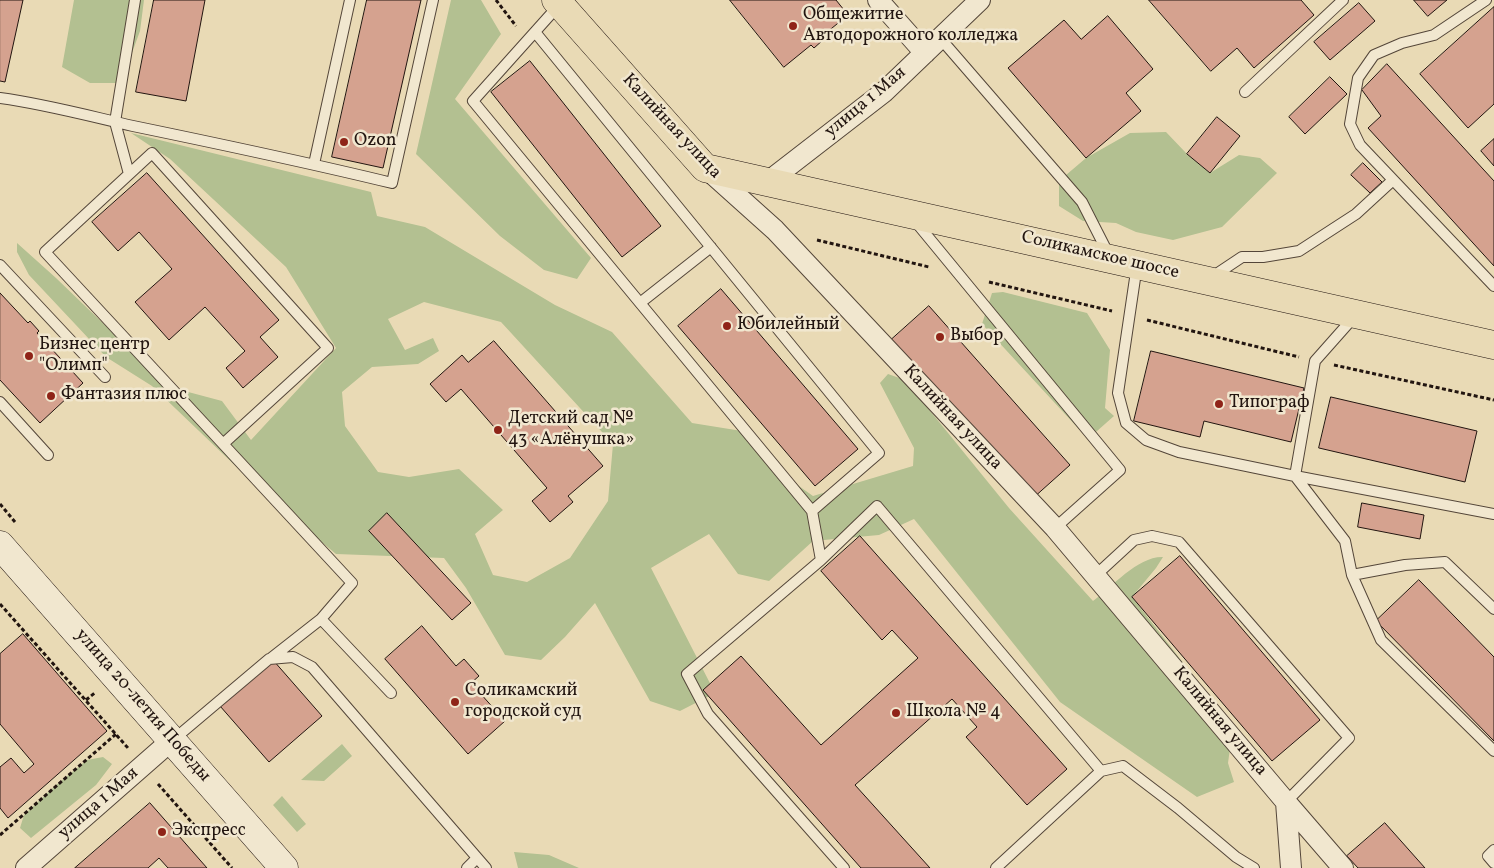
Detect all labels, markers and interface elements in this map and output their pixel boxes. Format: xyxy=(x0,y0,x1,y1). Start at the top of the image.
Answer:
place label: Общежитие Автодорожного колледжа xyxy=(803,5,1018,48)
marker: Общежитие Автодорожного колледжа xyxy=(787,20,799,32)
street label: улица 1 Мая xyxy=(821,63,911,143)
street label: Калийная улица xyxy=(617,70,725,184)
place label: Ozon xyxy=(354,131,396,153)
marker: Ozon xyxy=(338,136,350,148)
street label: Соликамское шоссе xyxy=(1019,227,1181,285)
place label: Юбилейный xyxy=(737,315,840,337)
marker: Юбилейный xyxy=(721,320,733,332)
place label: Выбор xyxy=(950,326,1003,348)
marker: Выбор xyxy=(934,331,946,343)
place label: Бизнес центр "Олимп" xyxy=(39,335,150,378)
marker: Бизнес центр "Олимп" xyxy=(23,350,35,362)
street label: Калийная улица xyxy=(898,361,1006,475)
place label: Фантазия плюс xyxy=(61,385,187,407)
marker: Фантазия плюс xyxy=(45,390,57,402)
place label: Типограф xyxy=(1229,393,1310,415)
marker: Типограф xyxy=(1213,398,1225,410)
place label: Детский сад № 43 «Алёнушка» xyxy=(508,409,634,452)
marker: Детский сад № 43 «Алёнушка» xyxy=(492,424,504,436)
street label: улица 20-летия Победы xyxy=(70,625,214,787)
street label: Калийная улица xyxy=(1167,663,1271,781)
place label: Соликамский городской суд xyxy=(465,681,581,724)
marker: Соликамский городской суд xyxy=(449,696,461,708)
place label: Школа № 4 xyxy=(906,702,1001,724)
marker: Школа № 4 xyxy=(890,707,902,719)
street label: улица 1 Мая xyxy=(54,763,144,845)
place label: Экспресс xyxy=(172,821,246,843)
marker: Экспресс xyxy=(156,826,168,838)

